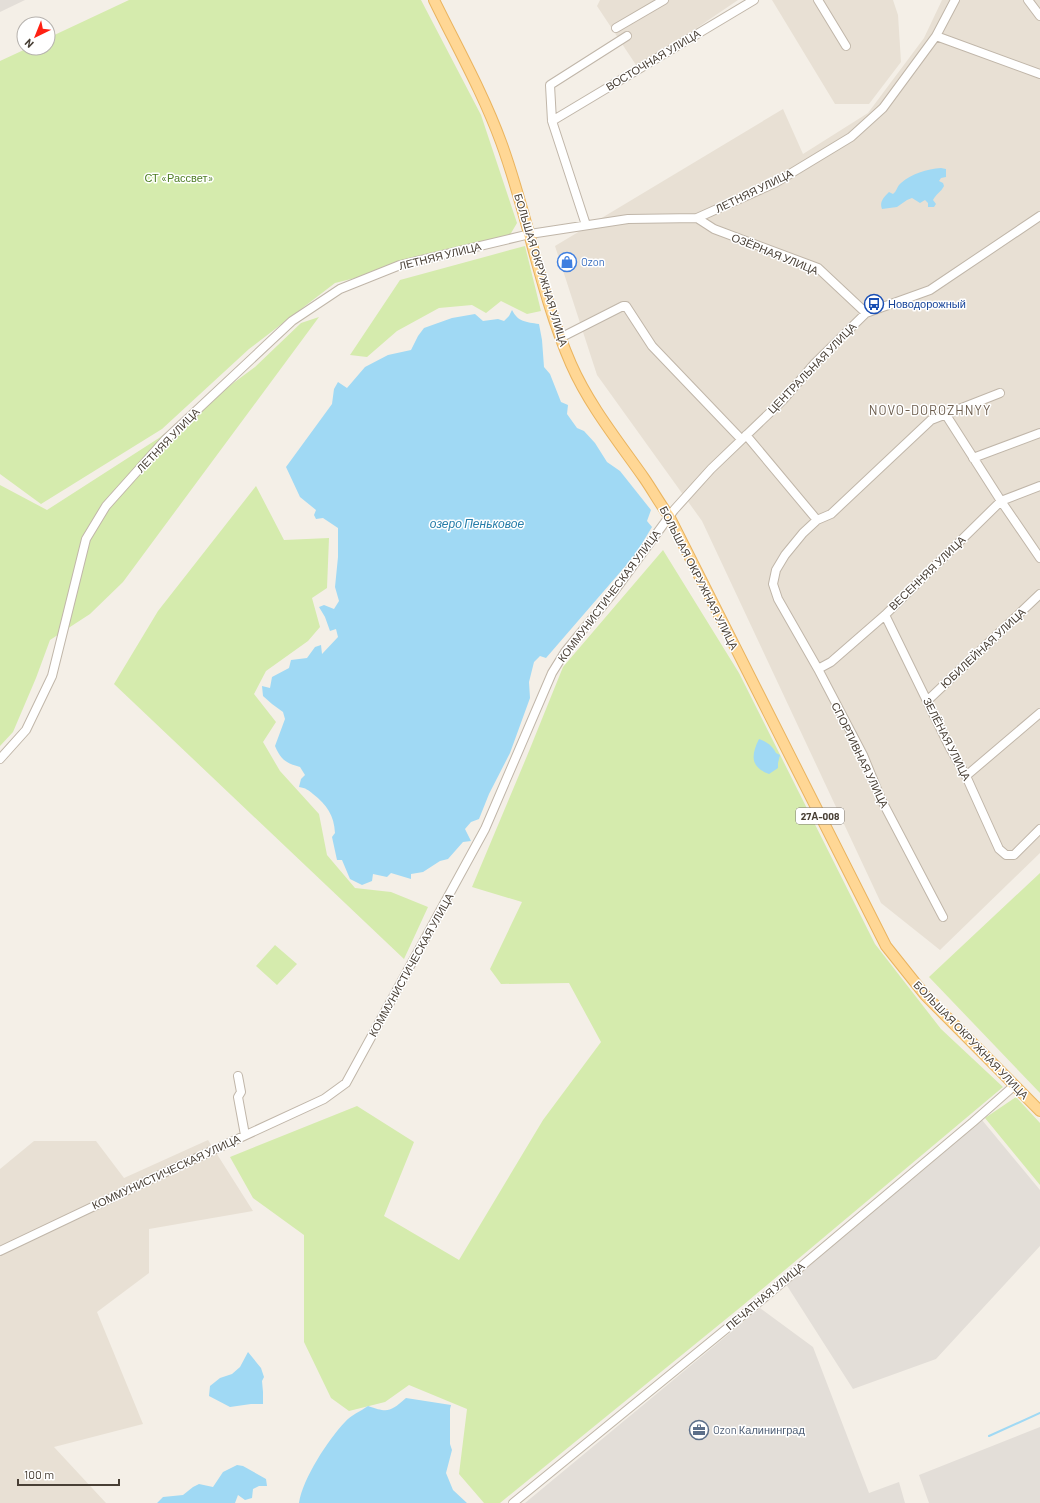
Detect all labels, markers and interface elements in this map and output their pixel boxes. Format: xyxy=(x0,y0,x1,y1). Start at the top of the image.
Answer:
north arrow xyxy=(16,16,56,56)
street label: ВОСТОЧНАЯ УЛИЦА xyxy=(603,26,703,93)
text: N xyxy=(22,36,36,51)
street label: ЛЕТНЯЯ УЛИЦА xyxy=(713,166,795,215)
park label: СТ «Рассвет» xyxy=(145,171,214,184)
street label: БОЛЬШАЯ ОКРУЖНАЯ УЛИЦА xyxy=(512,192,571,349)
street label: ОЗЁРНАЯ УЛИЦА xyxy=(730,230,821,277)
street label: ЛЕТНЯЯ УЛИЦА xyxy=(397,239,483,272)
shop icon: Ozon xyxy=(556,251,578,273)
place label: Ozon xyxy=(581,255,605,268)
bus stop icon: Новодорожный xyxy=(863,293,885,315)
place label: Новодорожный xyxy=(888,297,966,310)
street label: ЦЕНТРАЛЬНАЯ УЛИЦА xyxy=(765,319,859,416)
district label: NOVO-DOROZHNYY xyxy=(869,402,991,418)
street label: ЛЕТНЯЯ УЛИЦА xyxy=(134,404,202,475)
street label: БОЛЬШАЯ ОКРУЖНАЯ УЛИЦА xyxy=(657,504,742,652)
water label: озеро Пеньковое xyxy=(430,516,524,531)
street label: КОММУНИСТИЧЕСКАЯ УЛИЦА xyxy=(555,527,663,664)
street label: ВЕСЕННЯЯ УЛИЦА xyxy=(886,532,968,612)
street label: ЮБИЛЕЙНАЯ УЛИЦА xyxy=(938,604,1028,690)
street label: ЗЕЛЁНАЯ УЛИЦА xyxy=(921,695,974,783)
street label: СПОРТИВНАЯ УЛИЦА xyxy=(829,700,892,810)
road number: 27А-008 xyxy=(796,808,844,824)
street label: КОММУНИСТИЧЕСКАЯ УЛИЦА xyxy=(366,890,456,1039)
street label: БОЛЬШАЯ ОКРУЖНАЯ УЛИЦА xyxy=(911,978,1032,1102)
street label: КОММУНИСТИЧЕСКАЯ УЛИЦА xyxy=(90,1131,243,1212)
street label: ПЕЧАТНАЯ УЛИЦА xyxy=(723,1259,807,1332)
office icon: Ozon Калининград xyxy=(688,1419,710,1441)
place label: Ozon Калининград xyxy=(713,1423,805,1436)
scale bar xyxy=(18,1461,119,1487)
text: 100 m xyxy=(24,1467,54,1481)

